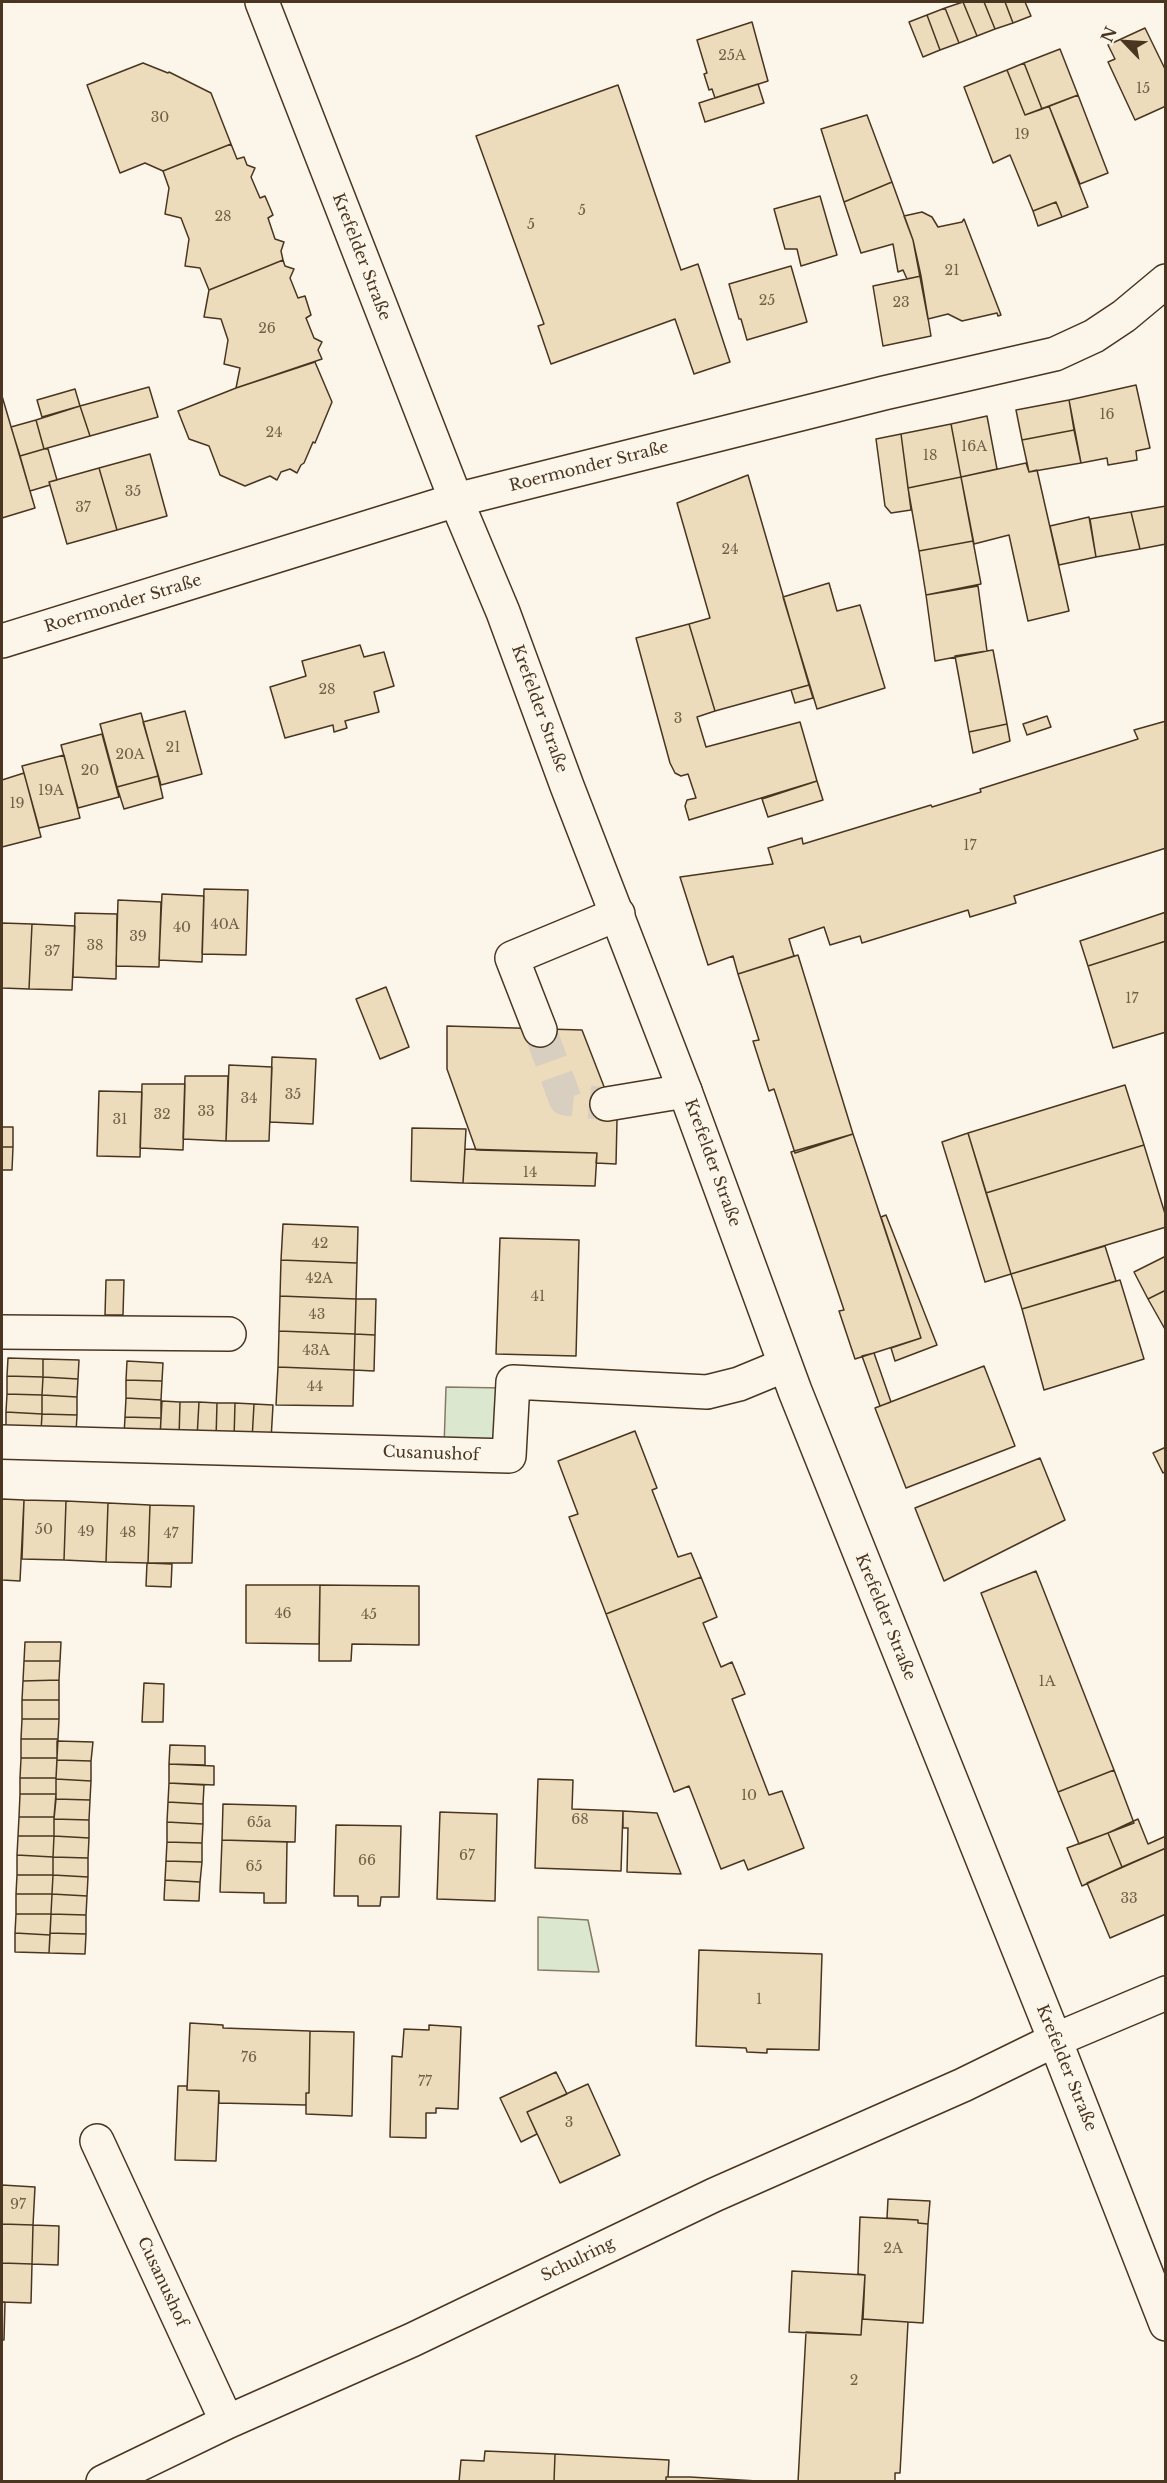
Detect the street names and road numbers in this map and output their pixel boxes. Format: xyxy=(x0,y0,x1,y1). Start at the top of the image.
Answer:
street label: Krefelder Straße xyxy=(328,191,394,323)
street label: Roermonder Straße xyxy=(507,438,671,496)
street label: Roermonder Straße xyxy=(42,571,204,637)
street label: Krefelder Straße xyxy=(507,642,571,776)
street label: Krefelder Straße xyxy=(680,1096,744,1230)
street label: Cusanushof xyxy=(382,1443,480,1465)
street label: Krefelder Straße xyxy=(851,1551,919,1683)
street label: Krefelder Straße xyxy=(1032,2002,1100,2134)
street label: Cusanushof xyxy=(133,2234,191,2330)
street label: Schulring xyxy=(538,2234,618,2286)

